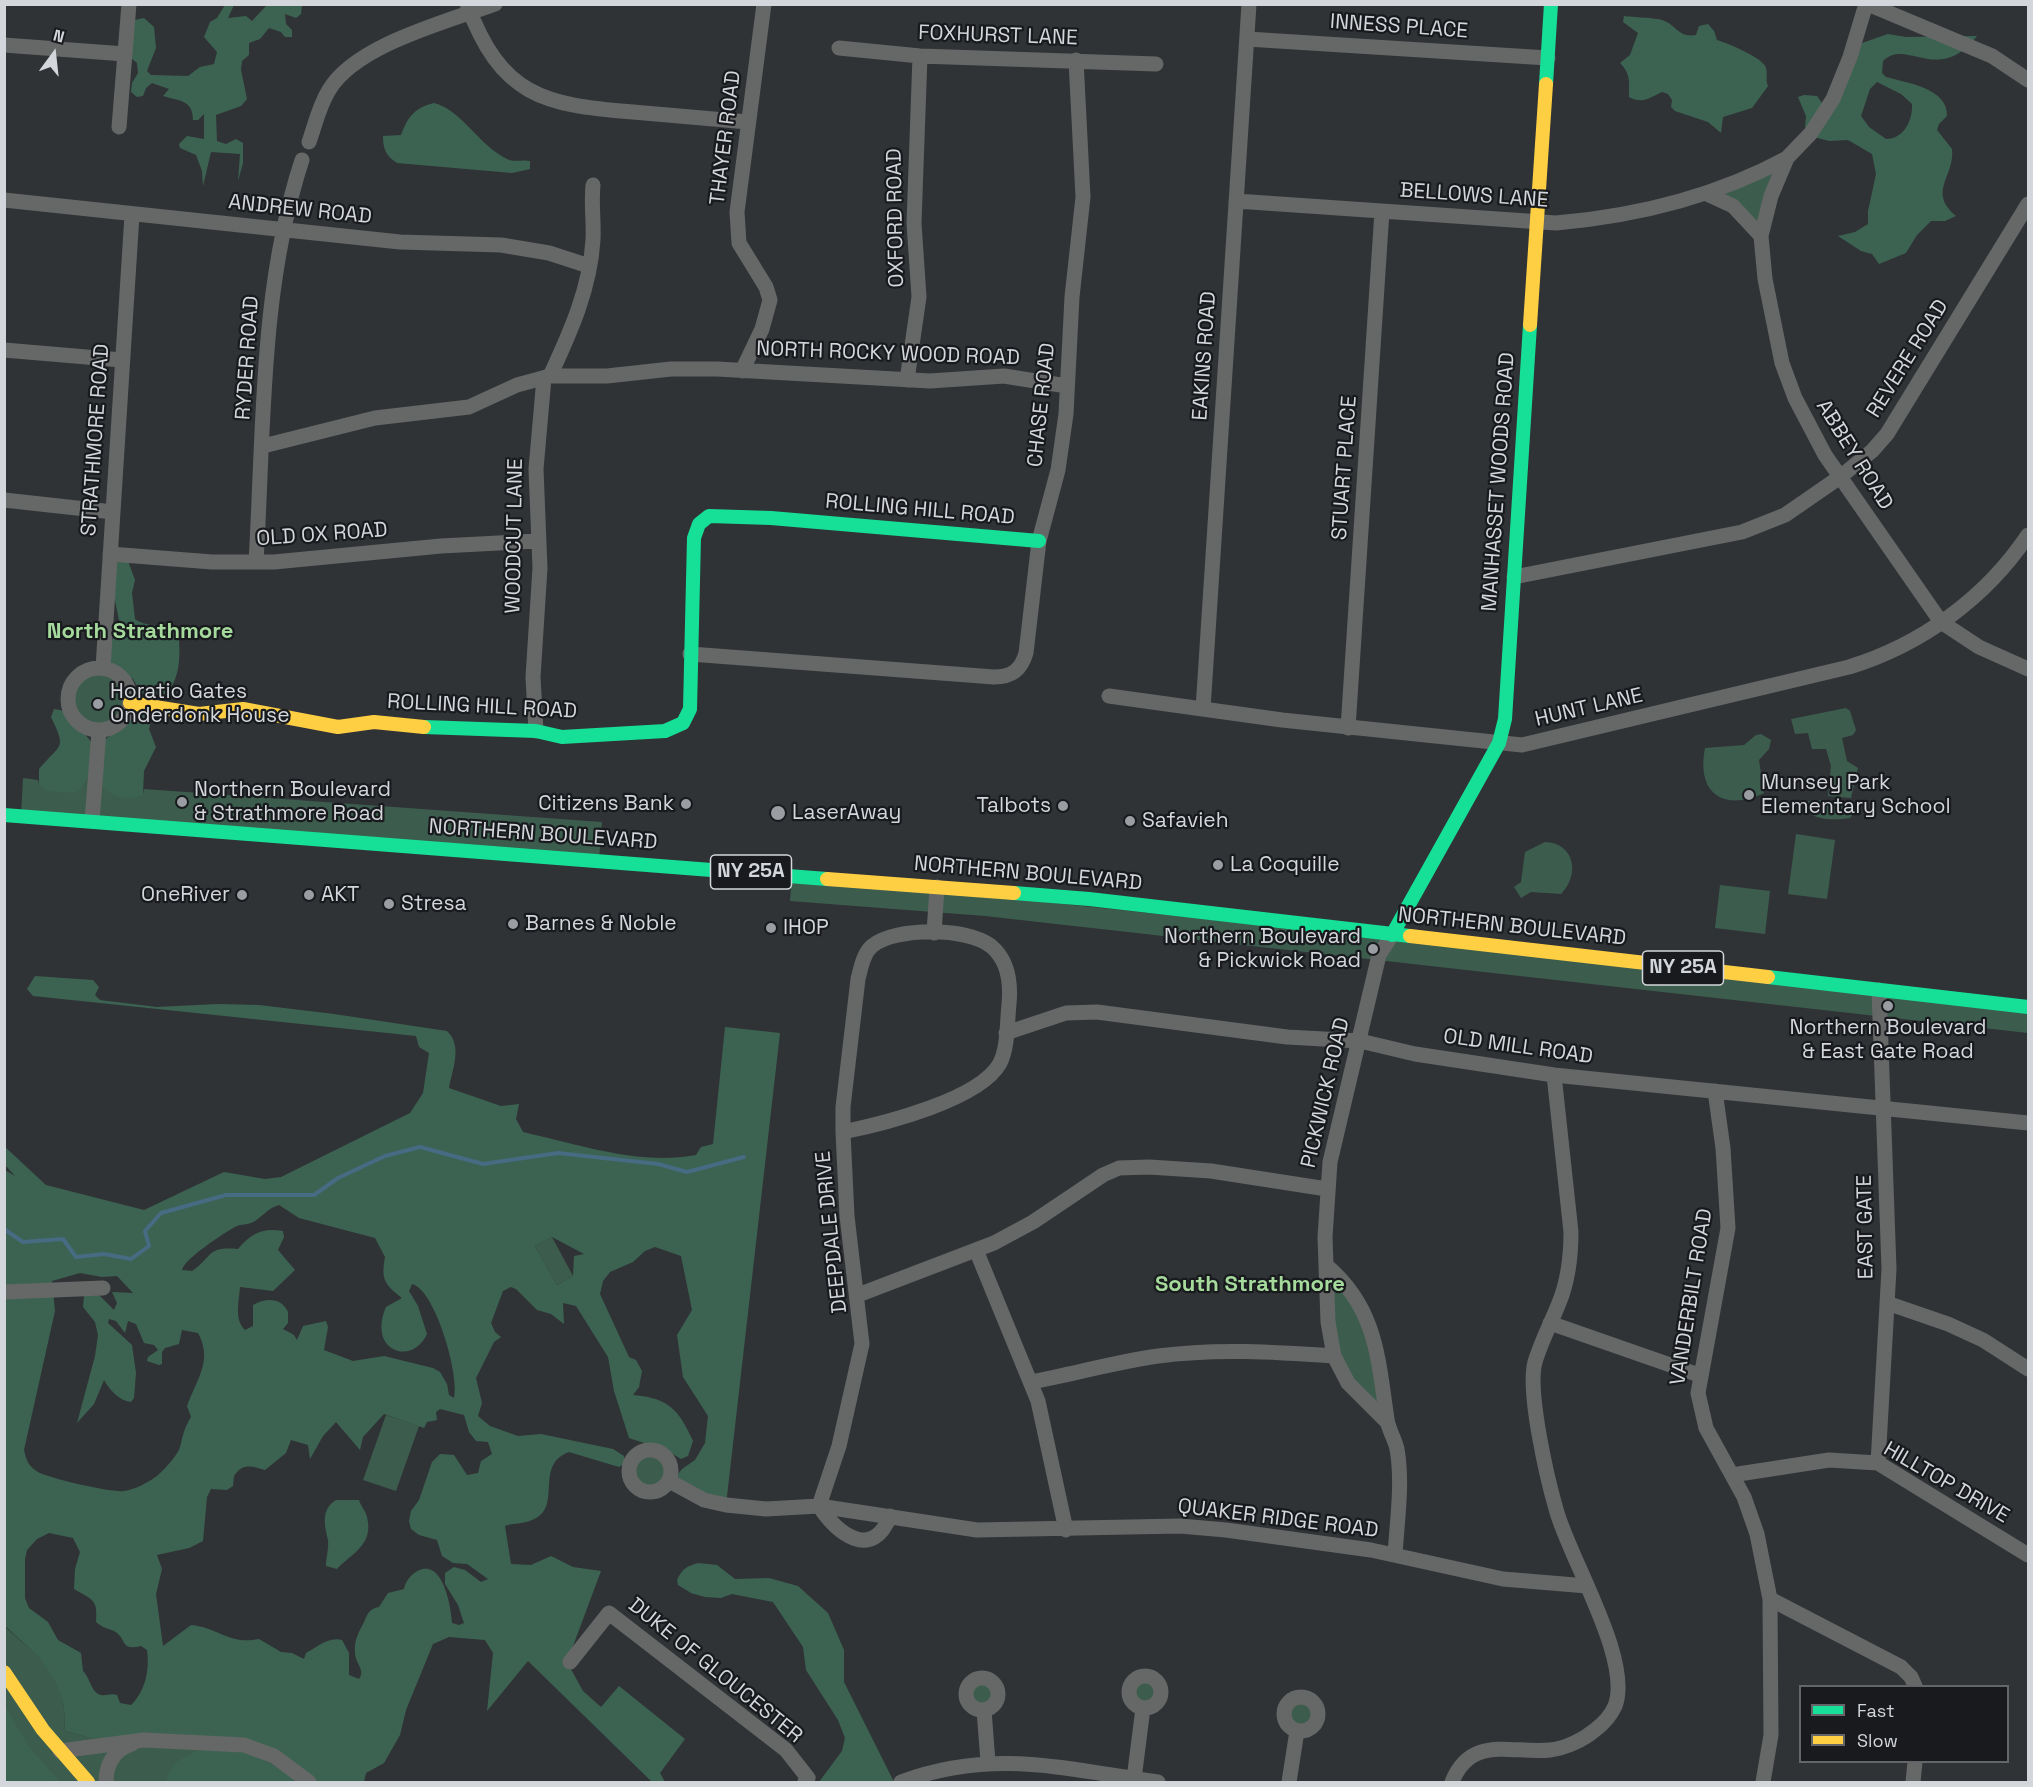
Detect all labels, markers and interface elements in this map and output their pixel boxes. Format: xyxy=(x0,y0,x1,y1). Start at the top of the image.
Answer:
street label: INNESS PLACE xyxy=(1329,10,1469,44)
street label: FOXHURST LANE xyxy=(918,21,1078,51)
north arrow xyxy=(24,24,84,84)
text: N xyxy=(51,25,67,48)
street label: THAYER ROAD xyxy=(705,69,747,207)
street label: OXFORD ROAD xyxy=(882,148,910,288)
street label: BELLOWS LANE xyxy=(1399,178,1549,214)
street label: ANDREW ROAD xyxy=(227,190,373,230)
street label: EAKINS ROAD xyxy=(1188,291,1222,421)
street label: RYDER ROAD xyxy=(231,295,265,421)
street label: REVERE ROAD xyxy=(1862,295,1954,423)
street label: NORTH ROCKY WOOD ROAD xyxy=(756,337,1020,371)
street label: CHASE ROAD xyxy=(1023,342,1061,468)
street label: STRATHMORE ROAD xyxy=(77,343,115,537)
street label: MANHASSET WOODS ROAD xyxy=(1477,352,1521,612)
street label: STUART PLACE xyxy=(1327,395,1363,541)
street label: ABBEY ROAD xyxy=(1810,395,1898,515)
street label: WOODCUT LANE xyxy=(501,458,529,614)
street label: ROLLING HILL ROAD xyxy=(824,489,1016,531)
street label: OLD OX ROAD xyxy=(256,518,388,552)
district label: North Strathmore xyxy=(47,619,233,645)
place label: Horatio Gates Onderdonk House xyxy=(110,679,290,729)
street label: HUNT LANE xyxy=(1533,683,1645,733)
street label: ROLLING HILL ROAD xyxy=(386,689,578,725)
marker: Horatio Gates Onderdonk House xyxy=(91,697,105,711)
place label: Munsey Park Elementary School xyxy=(1761,770,1951,820)
place label: Northern Boulevard & Strathmore Road xyxy=(194,777,391,827)
marker: Munsey Park Elementary School xyxy=(1742,788,1756,802)
place label: Citizens Bank xyxy=(538,791,674,817)
place label: Talbots xyxy=(976,793,1051,819)
marker: Northern Boulevard & Strathmore Road xyxy=(175,795,189,809)
marker: Citizens Bank xyxy=(679,797,693,811)
marker: Talbots xyxy=(1056,799,1070,813)
place label: LaserAway xyxy=(792,800,901,826)
marker: LaserAway xyxy=(769,804,787,822)
place label: Safavieh xyxy=(1142,808,1229,834)
street label: NORTHERN BOULEVARD xyxy=(428,814,658,856)
marker: Safavieh xyxy=(1123,814,1137,828)
street label: NORTHERN BOULEVARD xyxy=(913,851,1143,897)
place label: La Coquille xyxy=(1230,852,1340,878)
road number: NY 25A xyxy=(710,855,792,889)
marker: La Coquille xyxy=(1211,858,1225,872)
place label: OneRiver xyxy=(141,882,230,908)
place label: AKT xyxy=(321,882,359,908)
marker: OneRiver xyxy=(235,888,249,902)
marker: AKT xyxy=(302,888,316,902)
place label: Stresa xyxy=(401,891,467,917)
marker: Stresa xyxy=(382,897,396,911)
street label: NORTHERN BOULEVARD xyxy=(1397,902,1627,952)
place label: Barnes & Noble xyxy=(525,911,677,937)
place label: IHOP xyxy=(783,915,829,941)
marker: Barnes & Noble xyxy=(506,917,520,931)
marker: IHOP xyxy=(764,921,778,935)
place label: Northern Boulevard & Pickwick Road xyxy=(1164,924,1361,974)
marker: Northern Boulevard & Pickwick Road xyxy=(1366,942,1380,956)
road number: NY 25A xyxy=(1642,951,1724,985)
marker: Northern Boulevard & East Gate Road xyxy=(1881,999,1895,1013)
street label: PICKWICK ROAD xyxy=(1296,1015,1356,1171)
place label: Northern Boulevard & East Gate Road xyxy=(1790,1015,1986,1065)
street label: OLD MILL ROAD xyxy=(1442,1024,1594,1070)
street label: DEEPDALE DRIVE xyxy=(811,1150,853,1314)
street label: EAST GATE xyxy=(1852,1174,1880,1280)
street label: VANDERBILT ROAD xyxy=(1666,1207,1718,1387)
district label: South Strathmore xyxy=(1155,1272,1345,1298)
street label: HILLTOP DRIVE xyxy=(1879,1437,2013,1529)
street label: QUAKER RIDGE ROAD xyxy=(1176,1494,1380,1544)
street label: DUKE OF GLOUCESTER xyxy=(623,1593,807,1749)
legend xyxy=(1799,1685,2009,1763)
text: Fast xyxy=(1857,1699,1894,1722)
text: Slow xyxy=(1857,1729,1898,1752)

